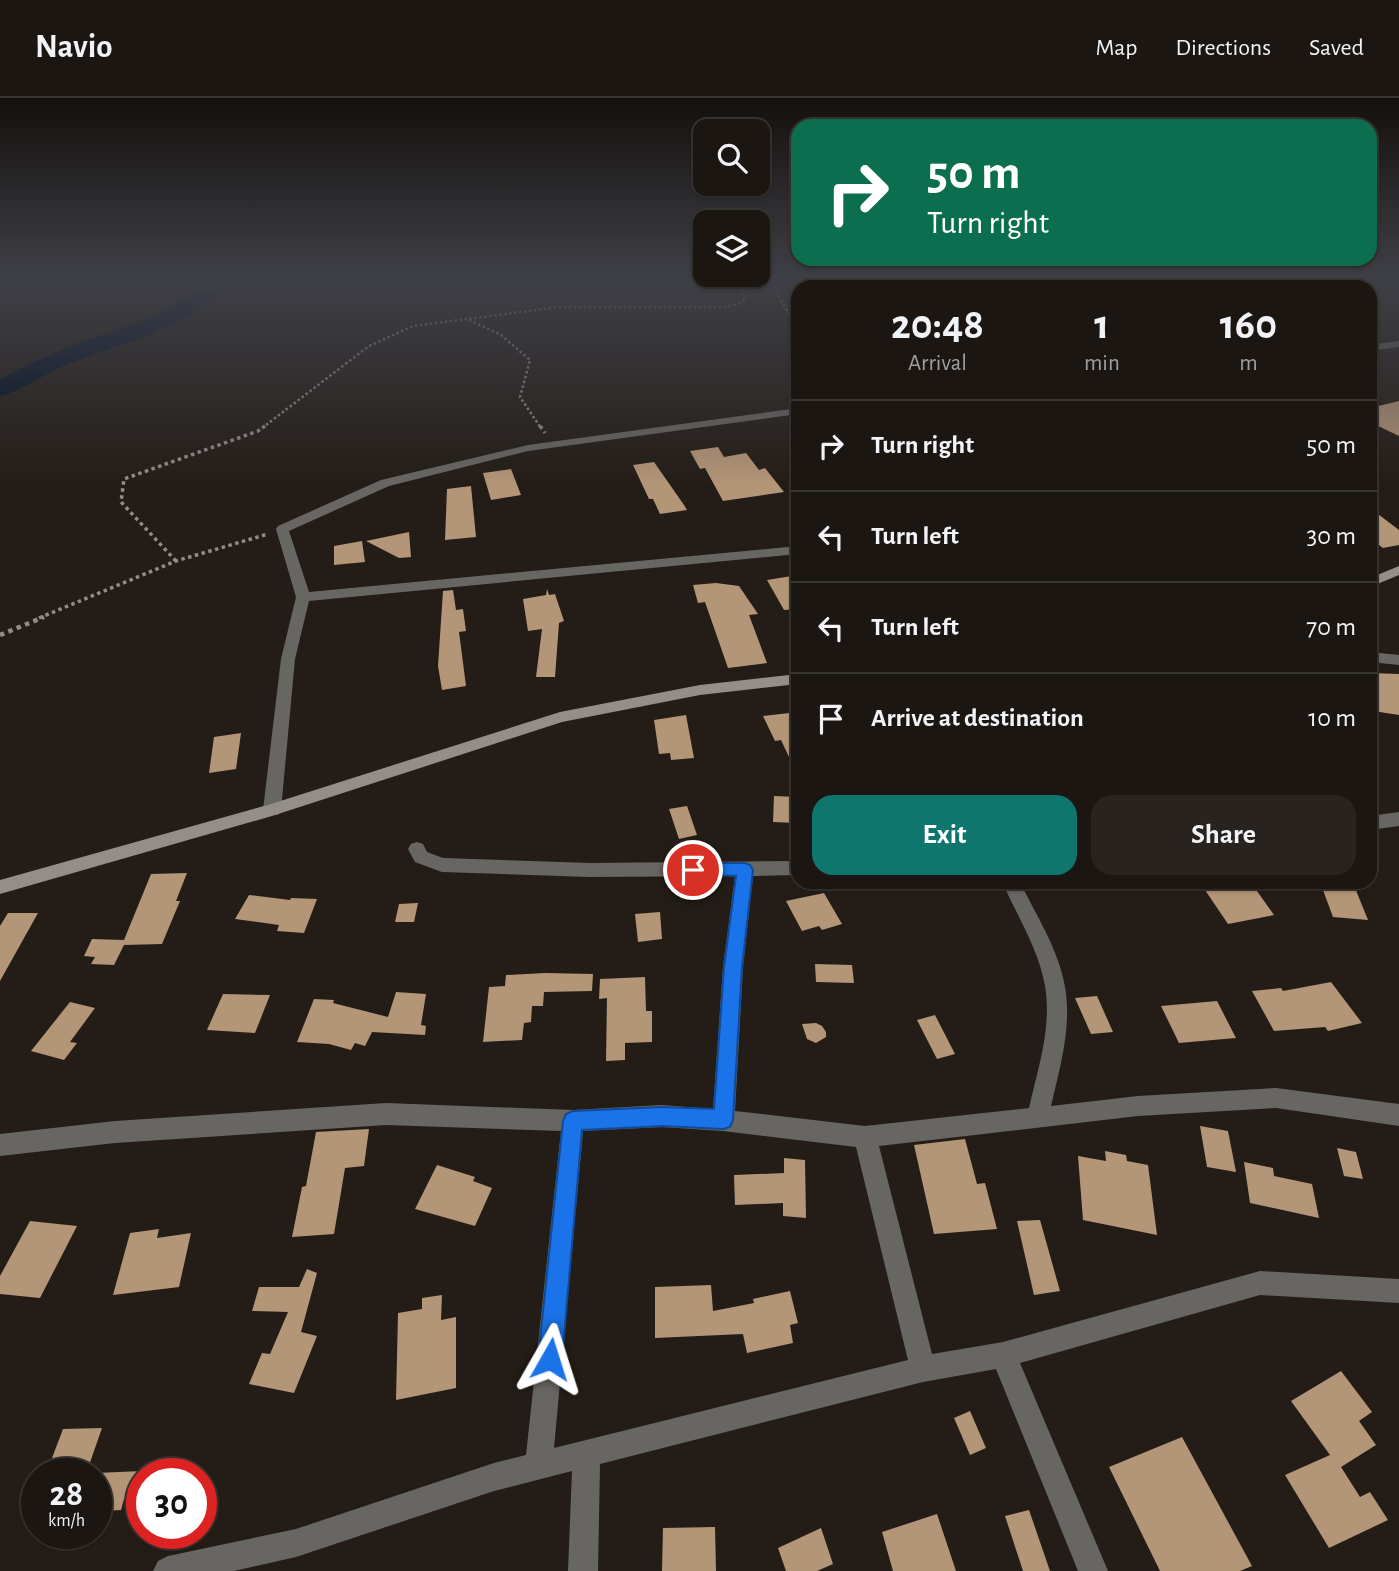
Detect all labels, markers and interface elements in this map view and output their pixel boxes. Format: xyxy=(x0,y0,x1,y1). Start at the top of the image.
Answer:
text: Navio xyxy=(35,31,113,64)
text: Map xyxy=(1095,36,1137,60)
text: Directions xyxy=(1175,36,1271,60)
text: Saved xyxy=(1309,36,1364,60)
map controls xyxy=(693,119,770,287)
button: search xyxy=(693,119,770,196)
icon: right xyxy=(812,147,903,238)
text: 50 m xyxy=(927,149,1021,198)
text: Turn right xyxy=(927,207,1049,239)
button: layers xyxy=(693,210,770,287)
text: 20:48 xyxy=(891,304,984,346)
text: 1 xyxy=(1094,304,1109,346)
text: 160 xyxy=(1220,304,1277,346)
text: Arrival xyxy=(908,352,967,375)
text: min xyxy=(1084,352,1120,375)
text: m xyxy=(1239,352,1258,375)
icon: right xyxy=(812,427,850,465)
text: Turn right xyxy=(871,432,974,458)
text: 50 m xyxy=(1306,432,1356,458)
icon: left xyxy=(812,518,850,556)
text: Turn left xyxy=(871,523,959,549)
text: 30 m xyxy=(1306,523,1356,549)
icon: left xyxy=(812,609,850,647)
text: Turn left xyxy=(871,614,959,640)
text: 70 m xyxy=(1306,614,1356,640)
icon: arrive xyxy=(812,700,850,738)
text: Arrive at destination xyxy=(871,705,1084,731)
text: 10 m xyxy=(1308,705,1356,731)
button: Exit xyxy=(812,795,1077,875)
button: Share xyxy=(1091,795,1356,875)
pin xyxy=(663,840,723,900)
icon: arrive xyxy=(674,851,712,889)
position arrow xyxy=(513,1322,587,1396)
speed limit sign: 30 xyxy=(126,1458,217,1549)
text: 28 xyxy=(50,1477,83,1512)
text: km/h xyxy=(48,1512,85,1530)

